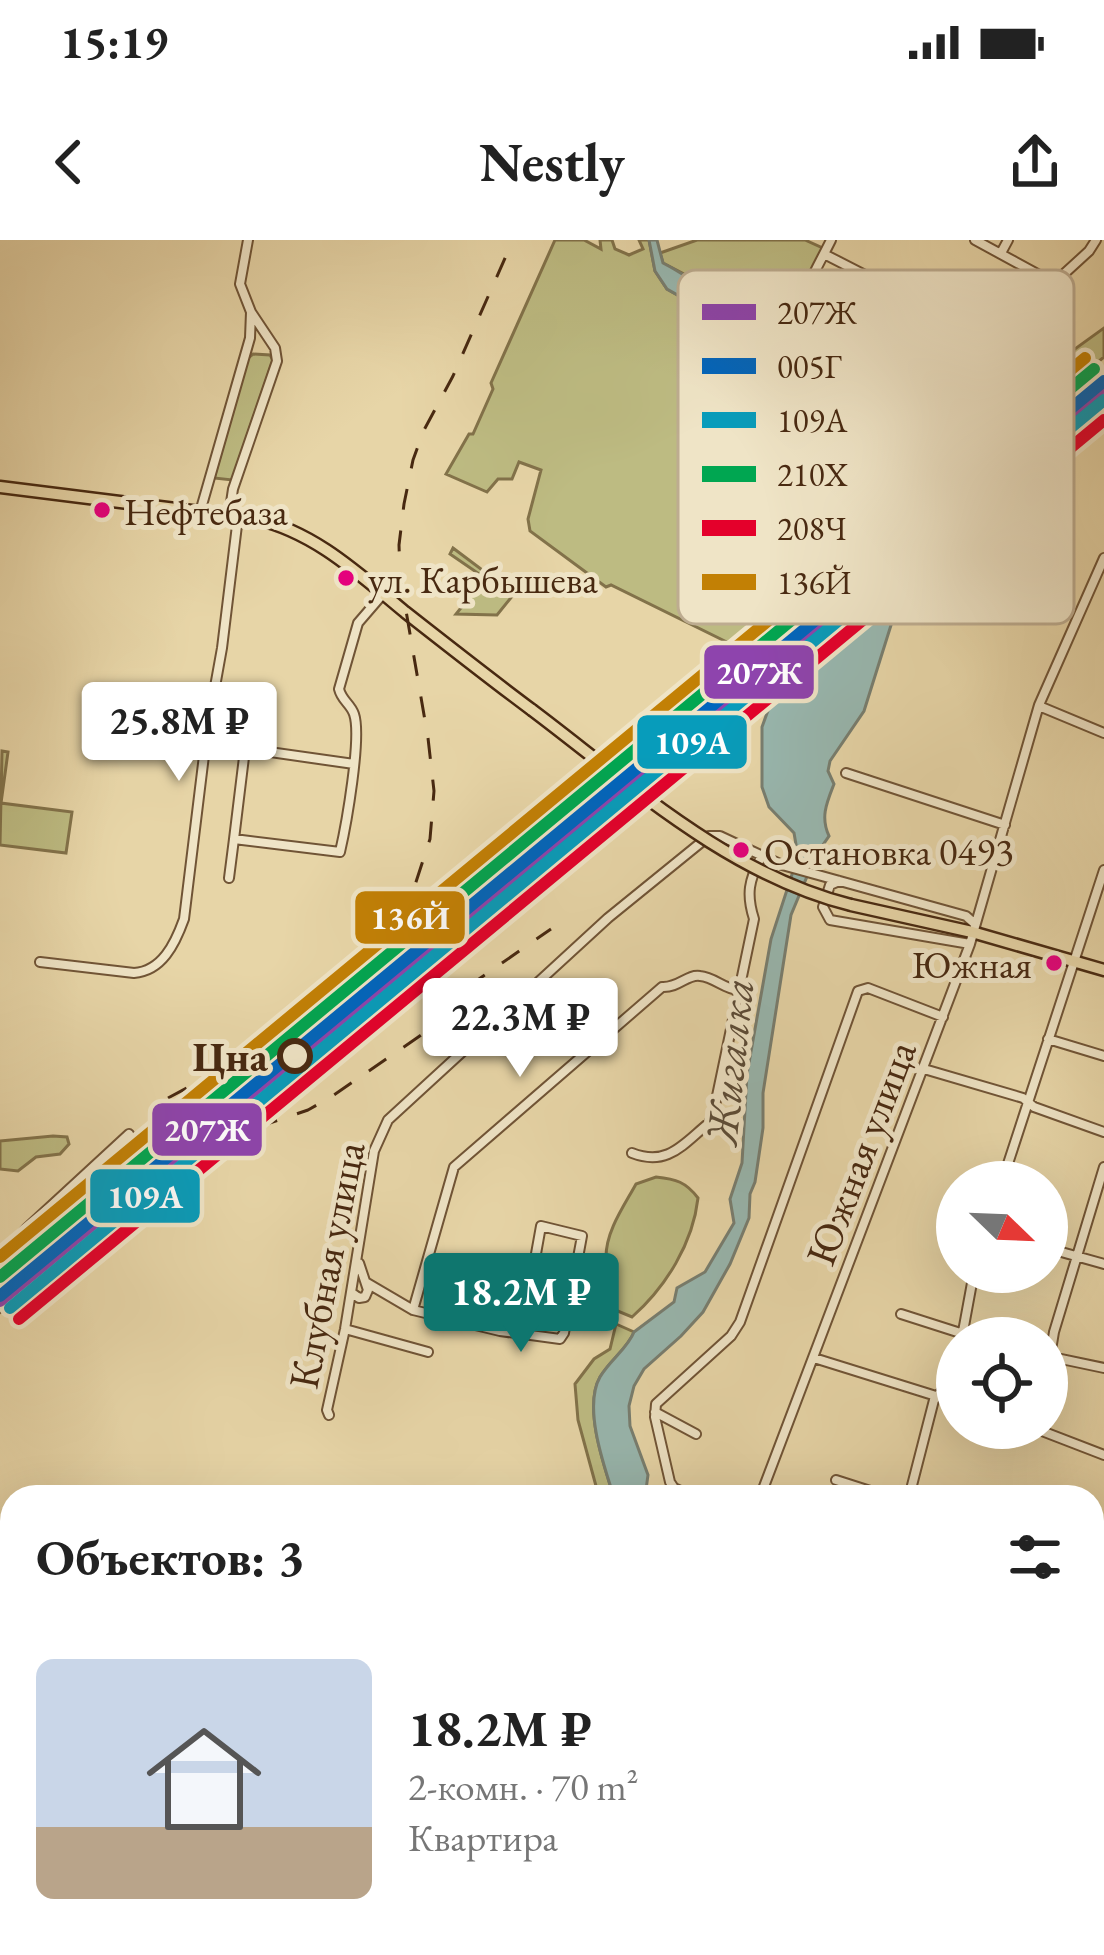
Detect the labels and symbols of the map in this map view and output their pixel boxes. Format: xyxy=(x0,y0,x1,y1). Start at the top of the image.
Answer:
legend xyxy=(678,270,1074,624)
text: 207Ж xyxy=(777,291,858,334)
text: 005Г xyxy=(777,345,842,388)
text: 109А xyxy=(777,399,848,442)
text: 210Х xyxy=(777,453,849,496)
place label: Нефтебаза xyxy=(124,486,288,537)
marker: Нефтебаза xyxy=(91,499,113,521)
text: 208Ч xyxy=(777,507,847,550)
place label: ул. Карбышева xyxy=(368,554,598,605)
text: 136Й xyxy=(777,561,851,604)
marker: ул. Карбышева xyxy=(335,567,357,589)
line badge: 207Ж xyxy=(702,643,816,701)
text: 207Ж xyxy=(716,651,803,694)
pin: 25.8M ₽ xyxy=(68,682,290,784)
line badge: 109А xyxy=(635,713,749,771)
text: 109А xyxy=(654,721,730,764)
place label: Остановка 0493 xyxy=(764,826,1014,877)
marker: Остановка 0493 xyxy=(730,839,752,861)
line badge: 136Й xyxy=(353,889,467,946)
text: 136Й xyxy=(370,896,450,939)
place label: Южная xyxy=(911,939,1032,990)
marker: Южная xyxy=(1043,952,1065,974)
water label: Жигалка xyxy=(691,976,767,1150)
pin: 22.3M ₽ xyxy=(409,978,631,1080)
place label: Цна xyxy=(192,1029,269,1084)
street label: Южная улица xyxy=(792,1033,929,1273)
marker: Цна xyxy=(279,1040,311,1072)
line badge: 207Ж xyxy=(150,1101,264,1158)
text: 207Ж xyxy=(164,1108,251,1151)
street label: Клубная улица xyxy=(276,1137,377,1393)
north arrow xyxy=(936,1161,1068,1293)
line badge: 109А xyxy=(88,1167,202,1225)
text: 109А xyxy=(107,1175,183,1218)
pin: 18.2M ₽ xyxy=(410,1253,632,1355)

